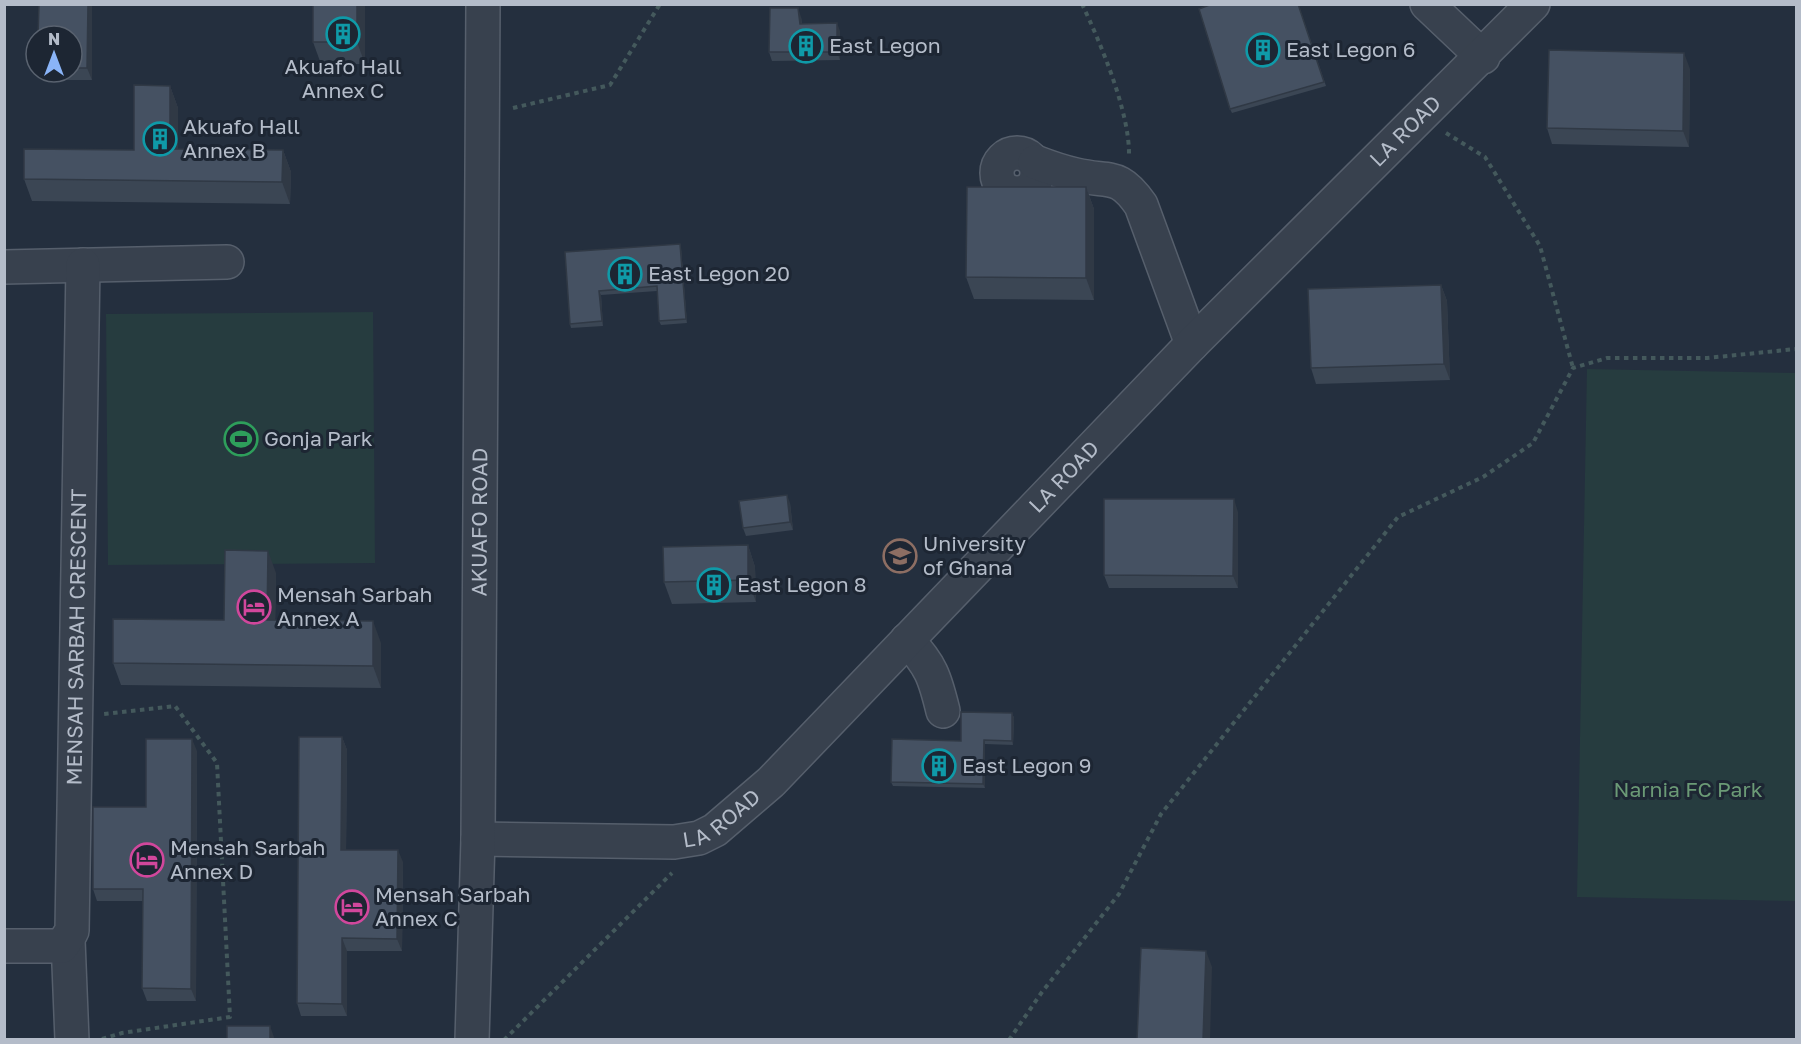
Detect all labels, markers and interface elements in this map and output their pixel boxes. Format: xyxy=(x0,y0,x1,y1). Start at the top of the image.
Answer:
building icon: Akuafo Hall Annex C xyxy=(325,16,361,52)
north arrow xyxy=(24,24,84,84)
building icon: East Legon xyxy=(788,28,824,64)
text: N xyxy=(48,29,60,49)
place label: East Legon xyxy=(829,32,941,58)
building icon: East Legon 6 xyxy=(1245,32,1281,68)
place label: East Legon 6 xyxy=(1286,36,1416,62)
place label: Akuafo Hall Annex C xyxy=(284,53,402,103)
street label: LA ROAD xyxy=(1364,89,1446,171)
place label: Akuafo Hall Annex B xyxy=(183,113,300,163)
building icon: Akuafo Hall Annex B xyxy=(142,121,178,157)
building icon: East Legon 20 xyxy=(607,256,643,292)
place label: East Legon 20 xyxy=(648,260,790,286)
sports icon: Gonja Park xyxy=(223,421,259,457)
place label: Gonja Park xyxy=(264,425,373,451)
street label: LA ROAD xyxy=(1023,435,1104,518)
street label: AKUAFO ROAD xyxy=(465,448,492,597)
street label: MENSAH SARBAH CRESCENT xyxy=(60,488,91,786)
place label: University of Ghana xyxy=(923,530,1026,580)
school or university icon: University of Ghana xyxy=(882,538,918,574)
building icon: East Legon 8 xyxy=(696,567,732,603)
place label: East Legon 8 xyxy=(737,571,867,597)
place label: Mensah Sarbah Annex A xyxy=(277,581,433,631)
hotel icon: Mensah Sarbah Annex A xyxy=(236,589,272,625)
building icon: East Legon 9 xyxy=(921,748,957,784)
place label: East Legon 9 xyxy=(962,752,1092,778)
park label: Narnia FC Park xyxy=(1613,776,1763,802)
street label: LA ROAD xyxy=(681,783,765,852)
place label: Mensah Sarbah Annex D xyxy=(170,834,326,884)
hotel icon: Mensah Sarbah Annex D xyxy=(129,842,165,878)
place label: Mensah Sarbah Annex C xyxy=(375,881,531,931)
hotel icon: Mensah Sarbah Annex C xyxy=(334,889,370,925)

